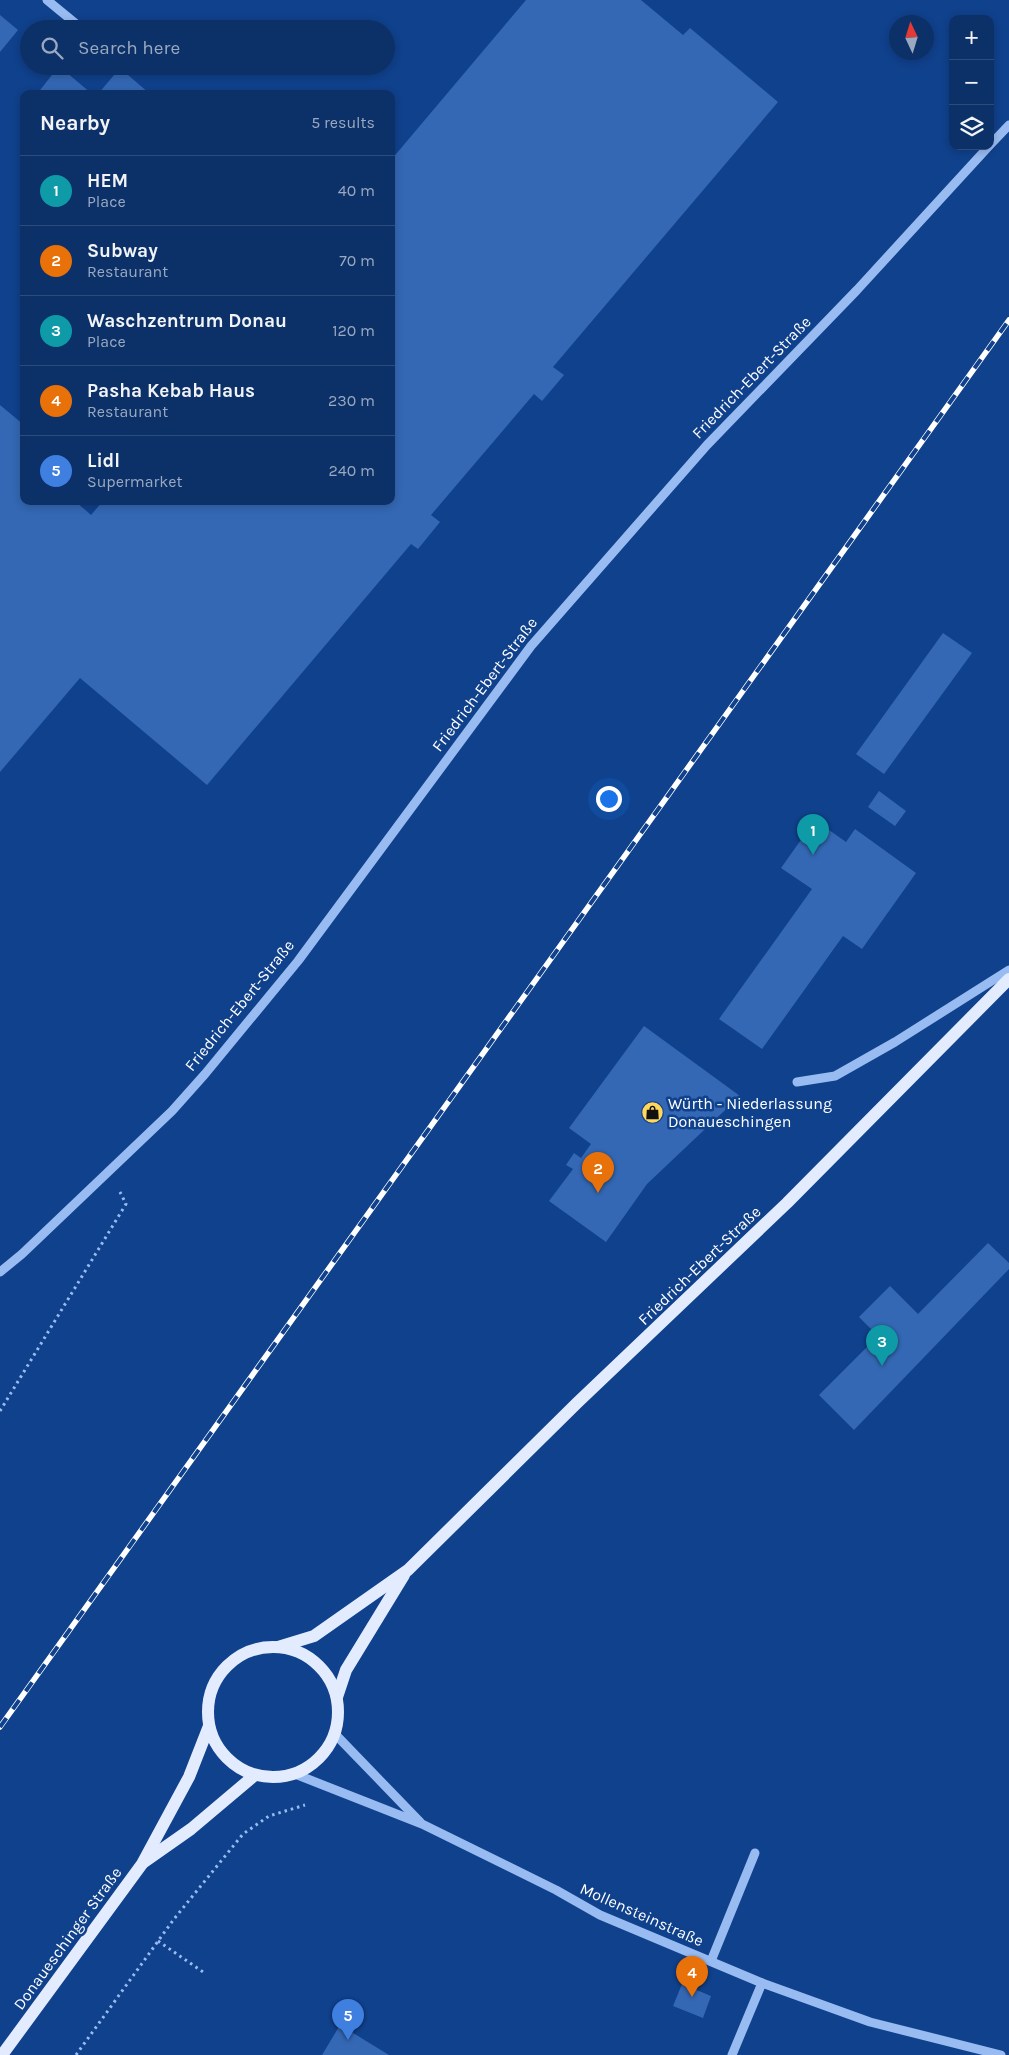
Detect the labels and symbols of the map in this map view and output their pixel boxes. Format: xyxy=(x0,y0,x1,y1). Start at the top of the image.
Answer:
north arrow xyxy=(889,15,934,60)
street label: Friedrich-Ebert-Straße xyxy=(688,312,815,443)
street label: Friedrich-Ebert-Straße xyxy=(428,613,541,755)
your location xyxy=(596,786,622,812)
pin: 1 xyxy=(797,814,829,855)
street label: Friedrich-Ebert-Straße xyxy=(181,936,298,1075)
place label: Würth - Niederlassung Donaueschingen xyxy=(668,1094,832,1131)
shop icon: Würth - Niederlassung Donaueschingen xyxy=(640,1100,664,1124)
pin: 2 xyxy=(582,1152,614,1193)
street label: Friedrich-Ebert-Straße xyxy=(634,1202,765,1329)
pin: 3 xyxy=(866,1325,898,1366)
street label: Donaueschinger Straße xyxy=(9,1863,126,2013)
street label: Mollensteinstraße xyxy=(577,1879,707,1950)
pin: 4 xyxy=(676,1956,708,1997)
pin: 5 xyxy=(332,1999,364,2040)

